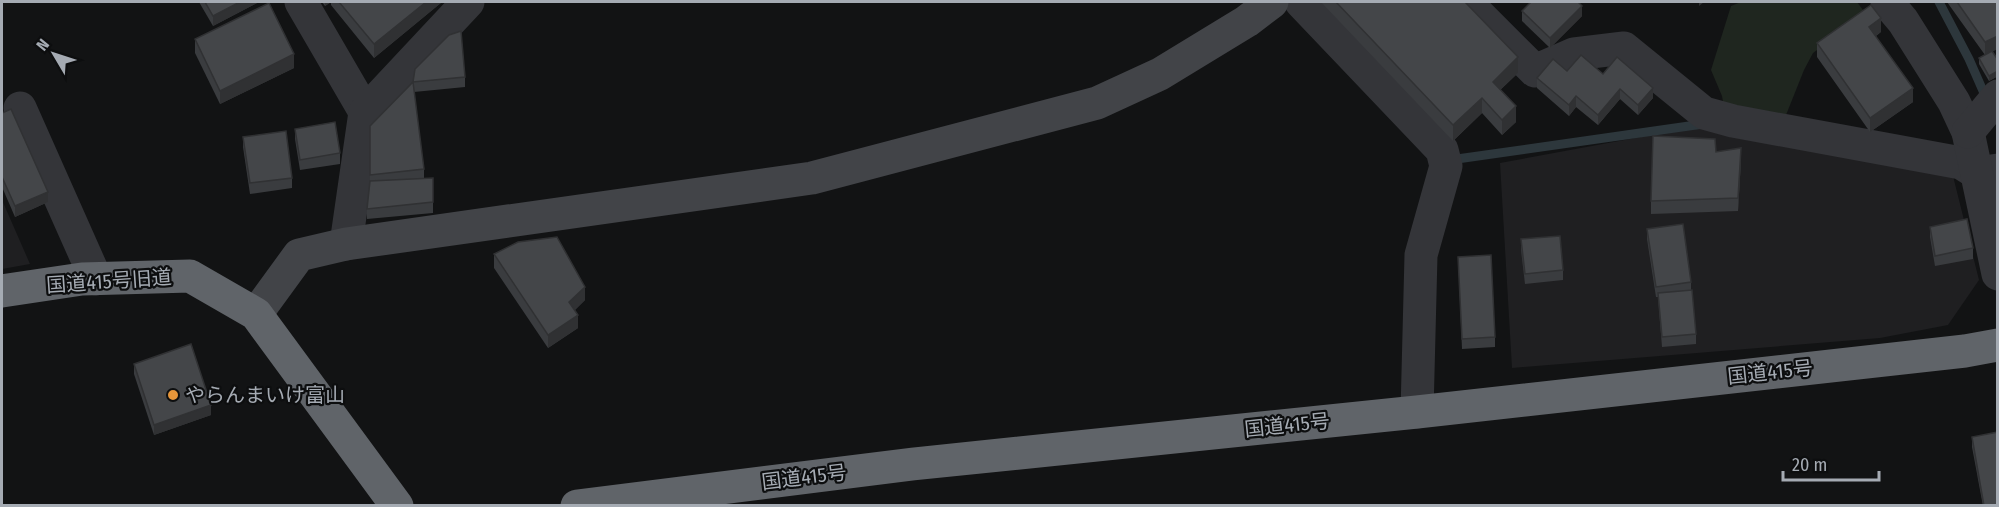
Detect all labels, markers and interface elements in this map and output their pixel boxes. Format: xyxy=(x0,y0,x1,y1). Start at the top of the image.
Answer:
north arrow xyxy=(24,24,84,84)
text: N xyxy=(32,35,53,55)
street label: 国道415号旧道 xyxy=(46,265,172,297)
street label: 国道415号 xyxy=(1726,356,1814,388)
place label: やらんまいけ富山 xyxy=(185,383,345,407)
marker: やらんまいけ富山 xyxy=(166,388,180,402)
street label: 国道415号 xyxy=(1243,409,1331,441)
scale bar xyxy=(1783,444,1879,482)
text: 20 m xyxy=(1792,454,1827,476)
street label: 国道415号 xyxy=(760,460,848,494)

